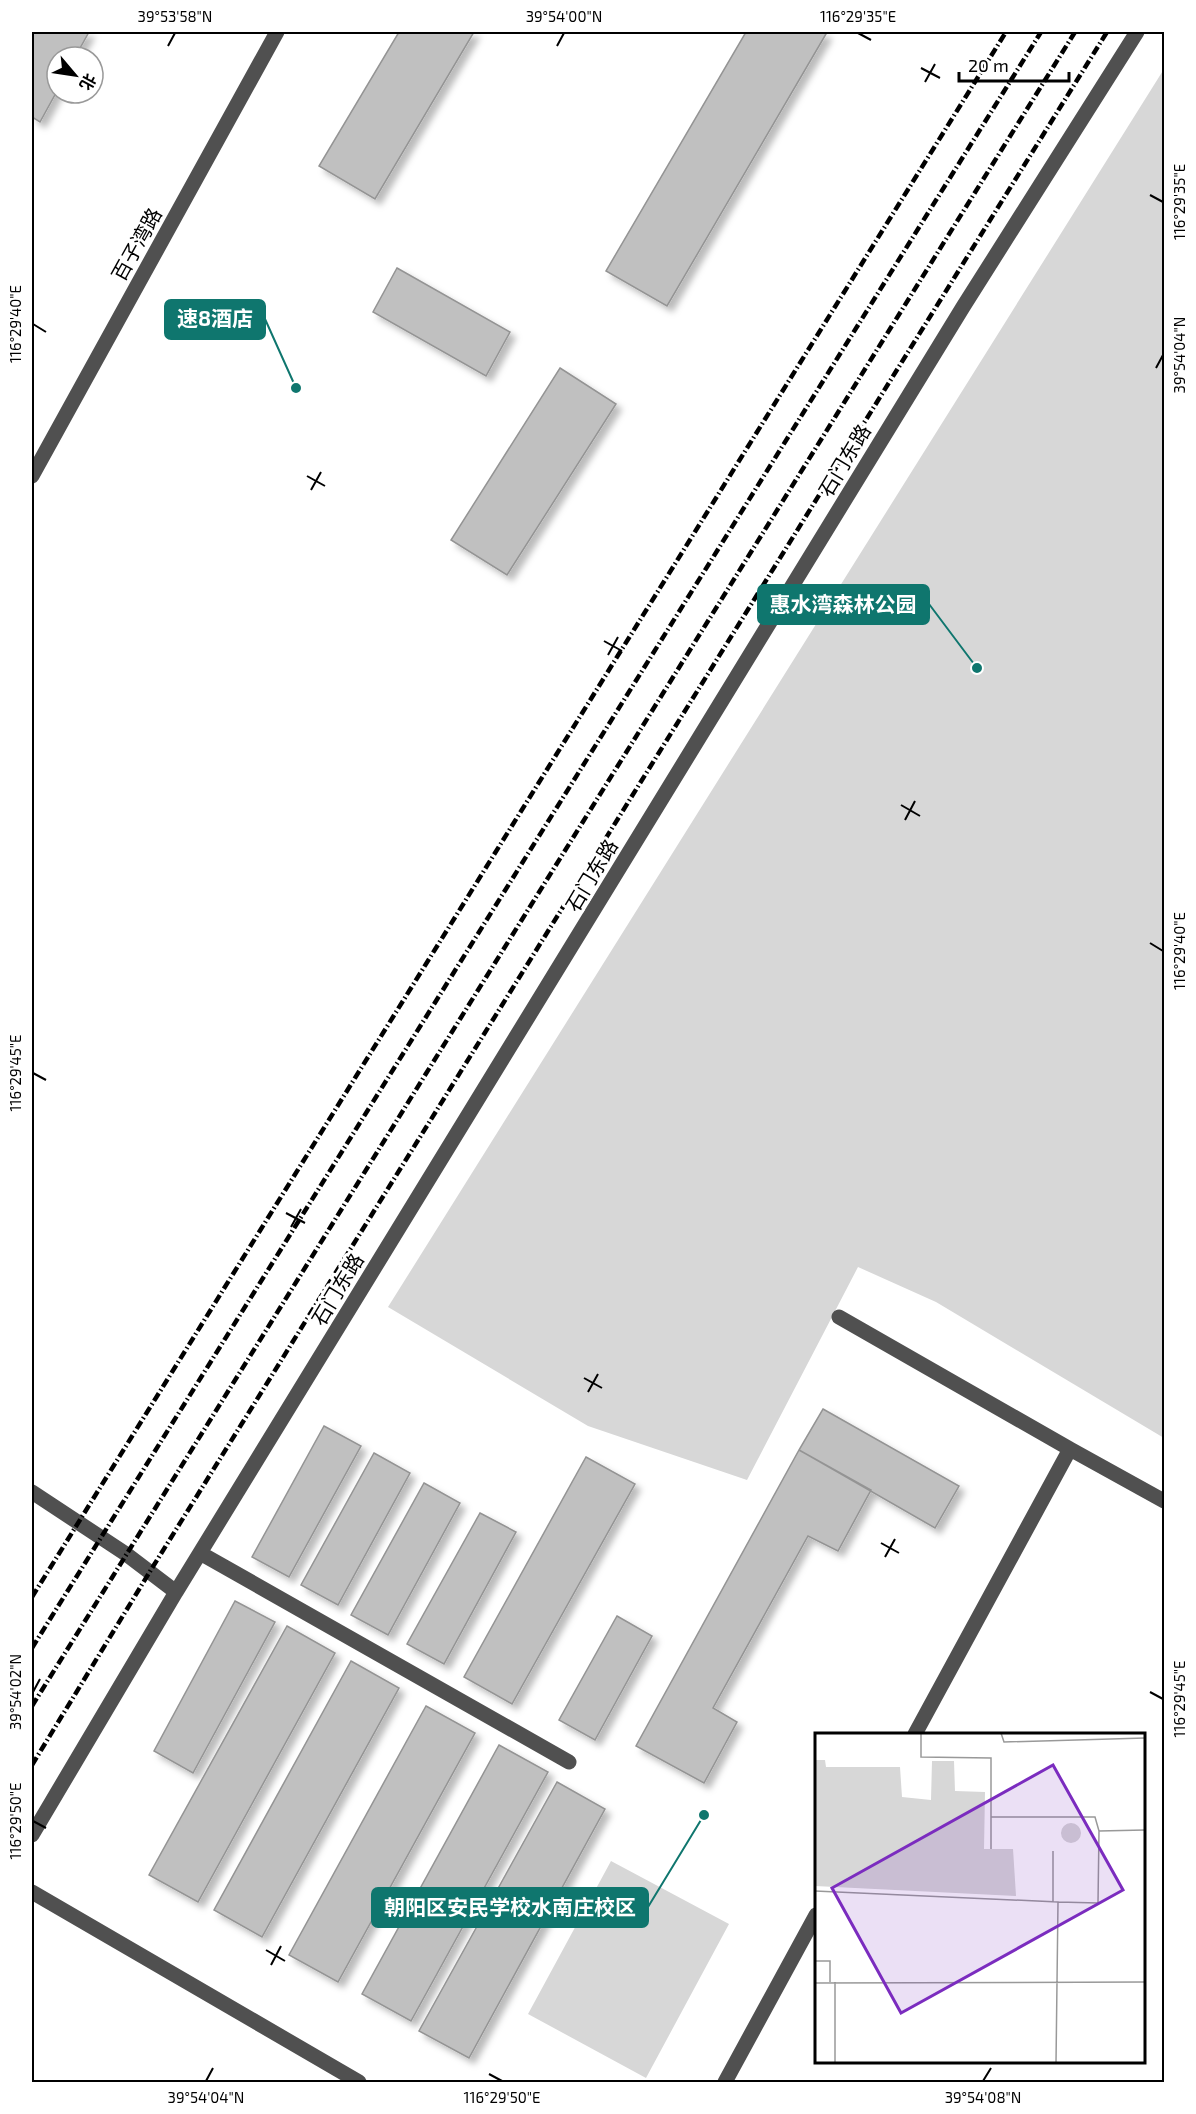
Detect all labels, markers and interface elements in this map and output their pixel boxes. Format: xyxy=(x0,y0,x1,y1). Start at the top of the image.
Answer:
text: 39°53'58"N xyxy=(138,7,212,25)
text: 39°54'00"N xyxy=(526,7,602,25)
text: 116°29'35"E xyxy=(820,7,896,25)
north arrow xyxy=(45,45,105,105)
scale bar xyxy=(959,45,1068,83)
text: 20 m xyxy=(968,54,1009,76)
text: 北 xyxy=(76,71,101,94)
text: 116°29'35"E xyxy=(1170,164,1188,240)
street label: 百子湾路 xyxy=(106,203,166,285)
text: 116°29'40"E xyxy=(6,285,24,363)
callout: 速8酒店 xyxy=(165,300,265,339)
text: 速8酒店 xyxy=(177,305,253,330)
text: 39°54'04"N xyxy=(1170,317,1188,393)
street label: 石门东路 xyxy=(813,420,875,500)
callout: 惠水湾森林公园 xyxy=(758,585,929,624)
text: 惠水湾森林公园 xyxy=(770,591,917,616)
street label: 石门东路 xyxy=(560,835,622,915)
text: 116°29'40"E xyxy=(1170,912,1188,990)
text: 116°29'45"E xyxy=(6,1035,24,1111)
street label: 石门东路 xyxy=(306,1249,368,1329)
text: 39°54'02"N xyxy=(6,1654,24,1730)
text: 116°29'45"E xyxy=(1170,1661,1188,1737)
inset map xyxy=(815,1733,1145,2063)
text: 116°29'50"E xyxy=(6,1783,24,1859)
callout: 朝阳区安民学校水南庄校区 xyxy=(372,1888,648,1927)
text: 朝阳区安民学校水南庄校区 xyxy=(384,1894,636,1919)
text: 39°54'04"N xyxy=(168,2088,244,2106)
text: 116°29'50"E xyxy=(464,2088,540,2106)
text: 39°54'08"N xyxy=(945,2088,1021,2106)

